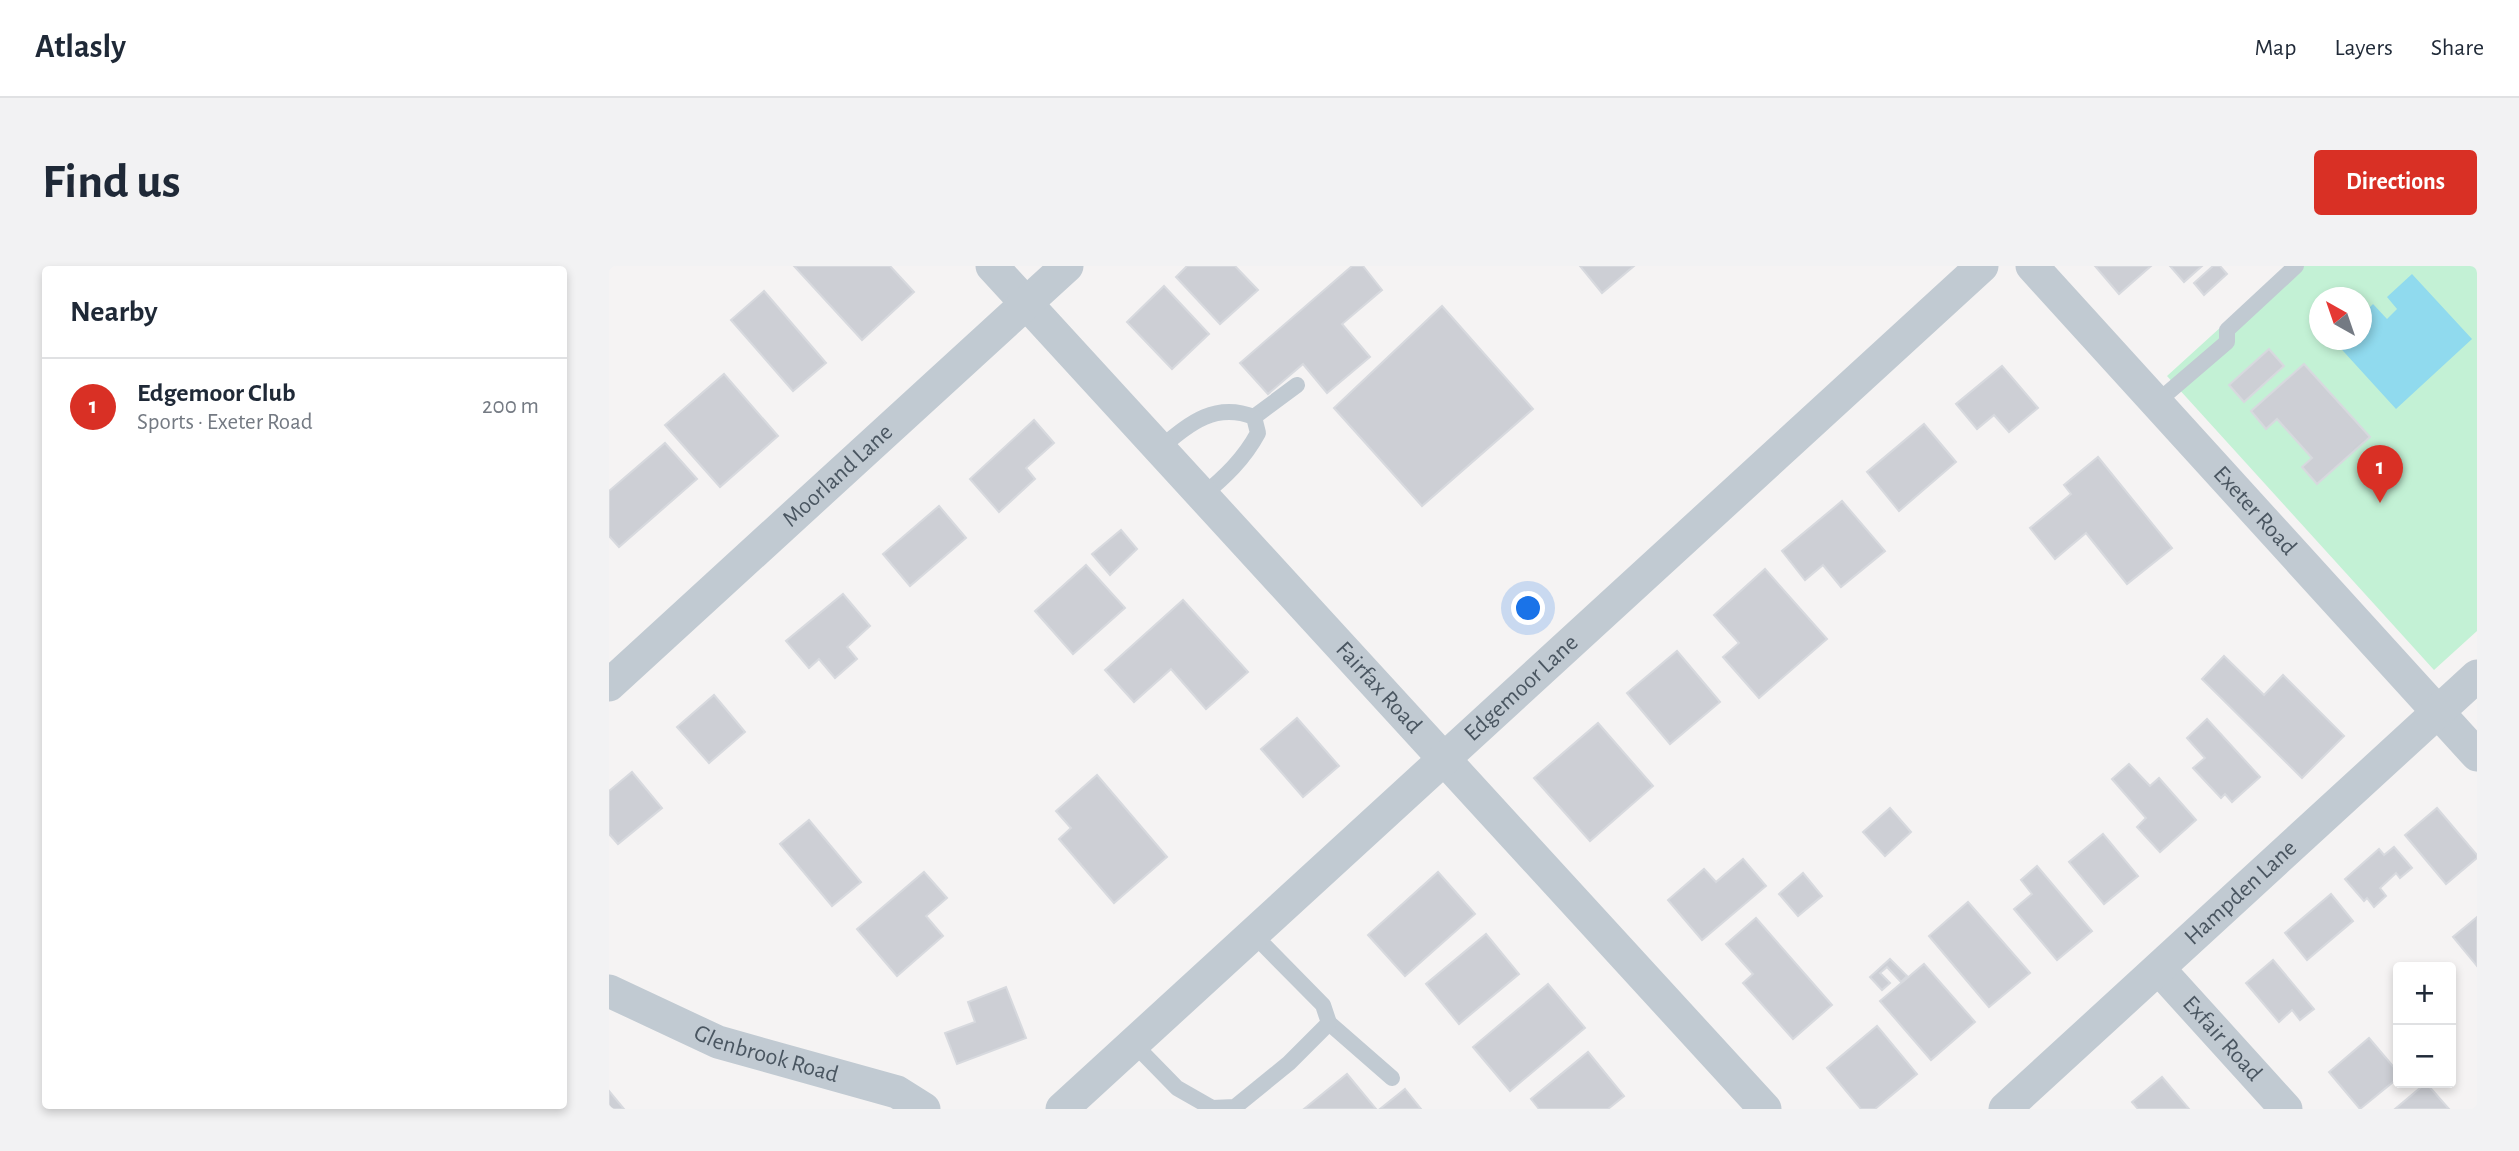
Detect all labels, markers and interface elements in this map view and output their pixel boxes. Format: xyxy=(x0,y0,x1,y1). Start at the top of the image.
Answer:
text: Atlasly xyxy=(35,31,126,64)
text: Map xyxy=(2254,36,2296,60)
text: Layers xyxy=(2334,36,2393,60)
text: Share xyxy=(2431,36,2484,60)
button: Directions xyxy=(2314,150,2477,215)
text: Find us xyxy=(42,158,181,207)
north arrow xyxy=(2309,287,2372,350)
text: Nearby xyxy=(70,297,158,327)
text: Edgemoor Club xyxy=(137,380,296,406)
text: 1 xyxy=(89,395,97,418)
text: 200 m xyxy=(482,395,539,418)
text: Sports · Exeter Road xyxy=(137,411,313,434)
street label: Moorland Lane xyxy=(778,420,897,532)
pin: 1 xyxy=(2357,445,2403,503)
street label: Exeter Road xyxy=(2209,462,2301,560)
your location xyxy=(1511,591,1545,625)
street label: Edgemoor Lane xyxy=(1460,630,1583,746)
street label: Fairfax Road xyxy=(1331,637,1426,738)
street label: Hampden Lane xyxy=(2180,836,2301,950)
map controls xyxy=(2393,962,2456,1088)
button: + xyxy=(2393,962,2456,1025)
street label: Exfair Road xyxy=(2178,991,2266,1086)
street label: Glenbrook Road xyxy=(690,1020,841,1087)
button: − xyxy=(2393,1025,2456,1088)

